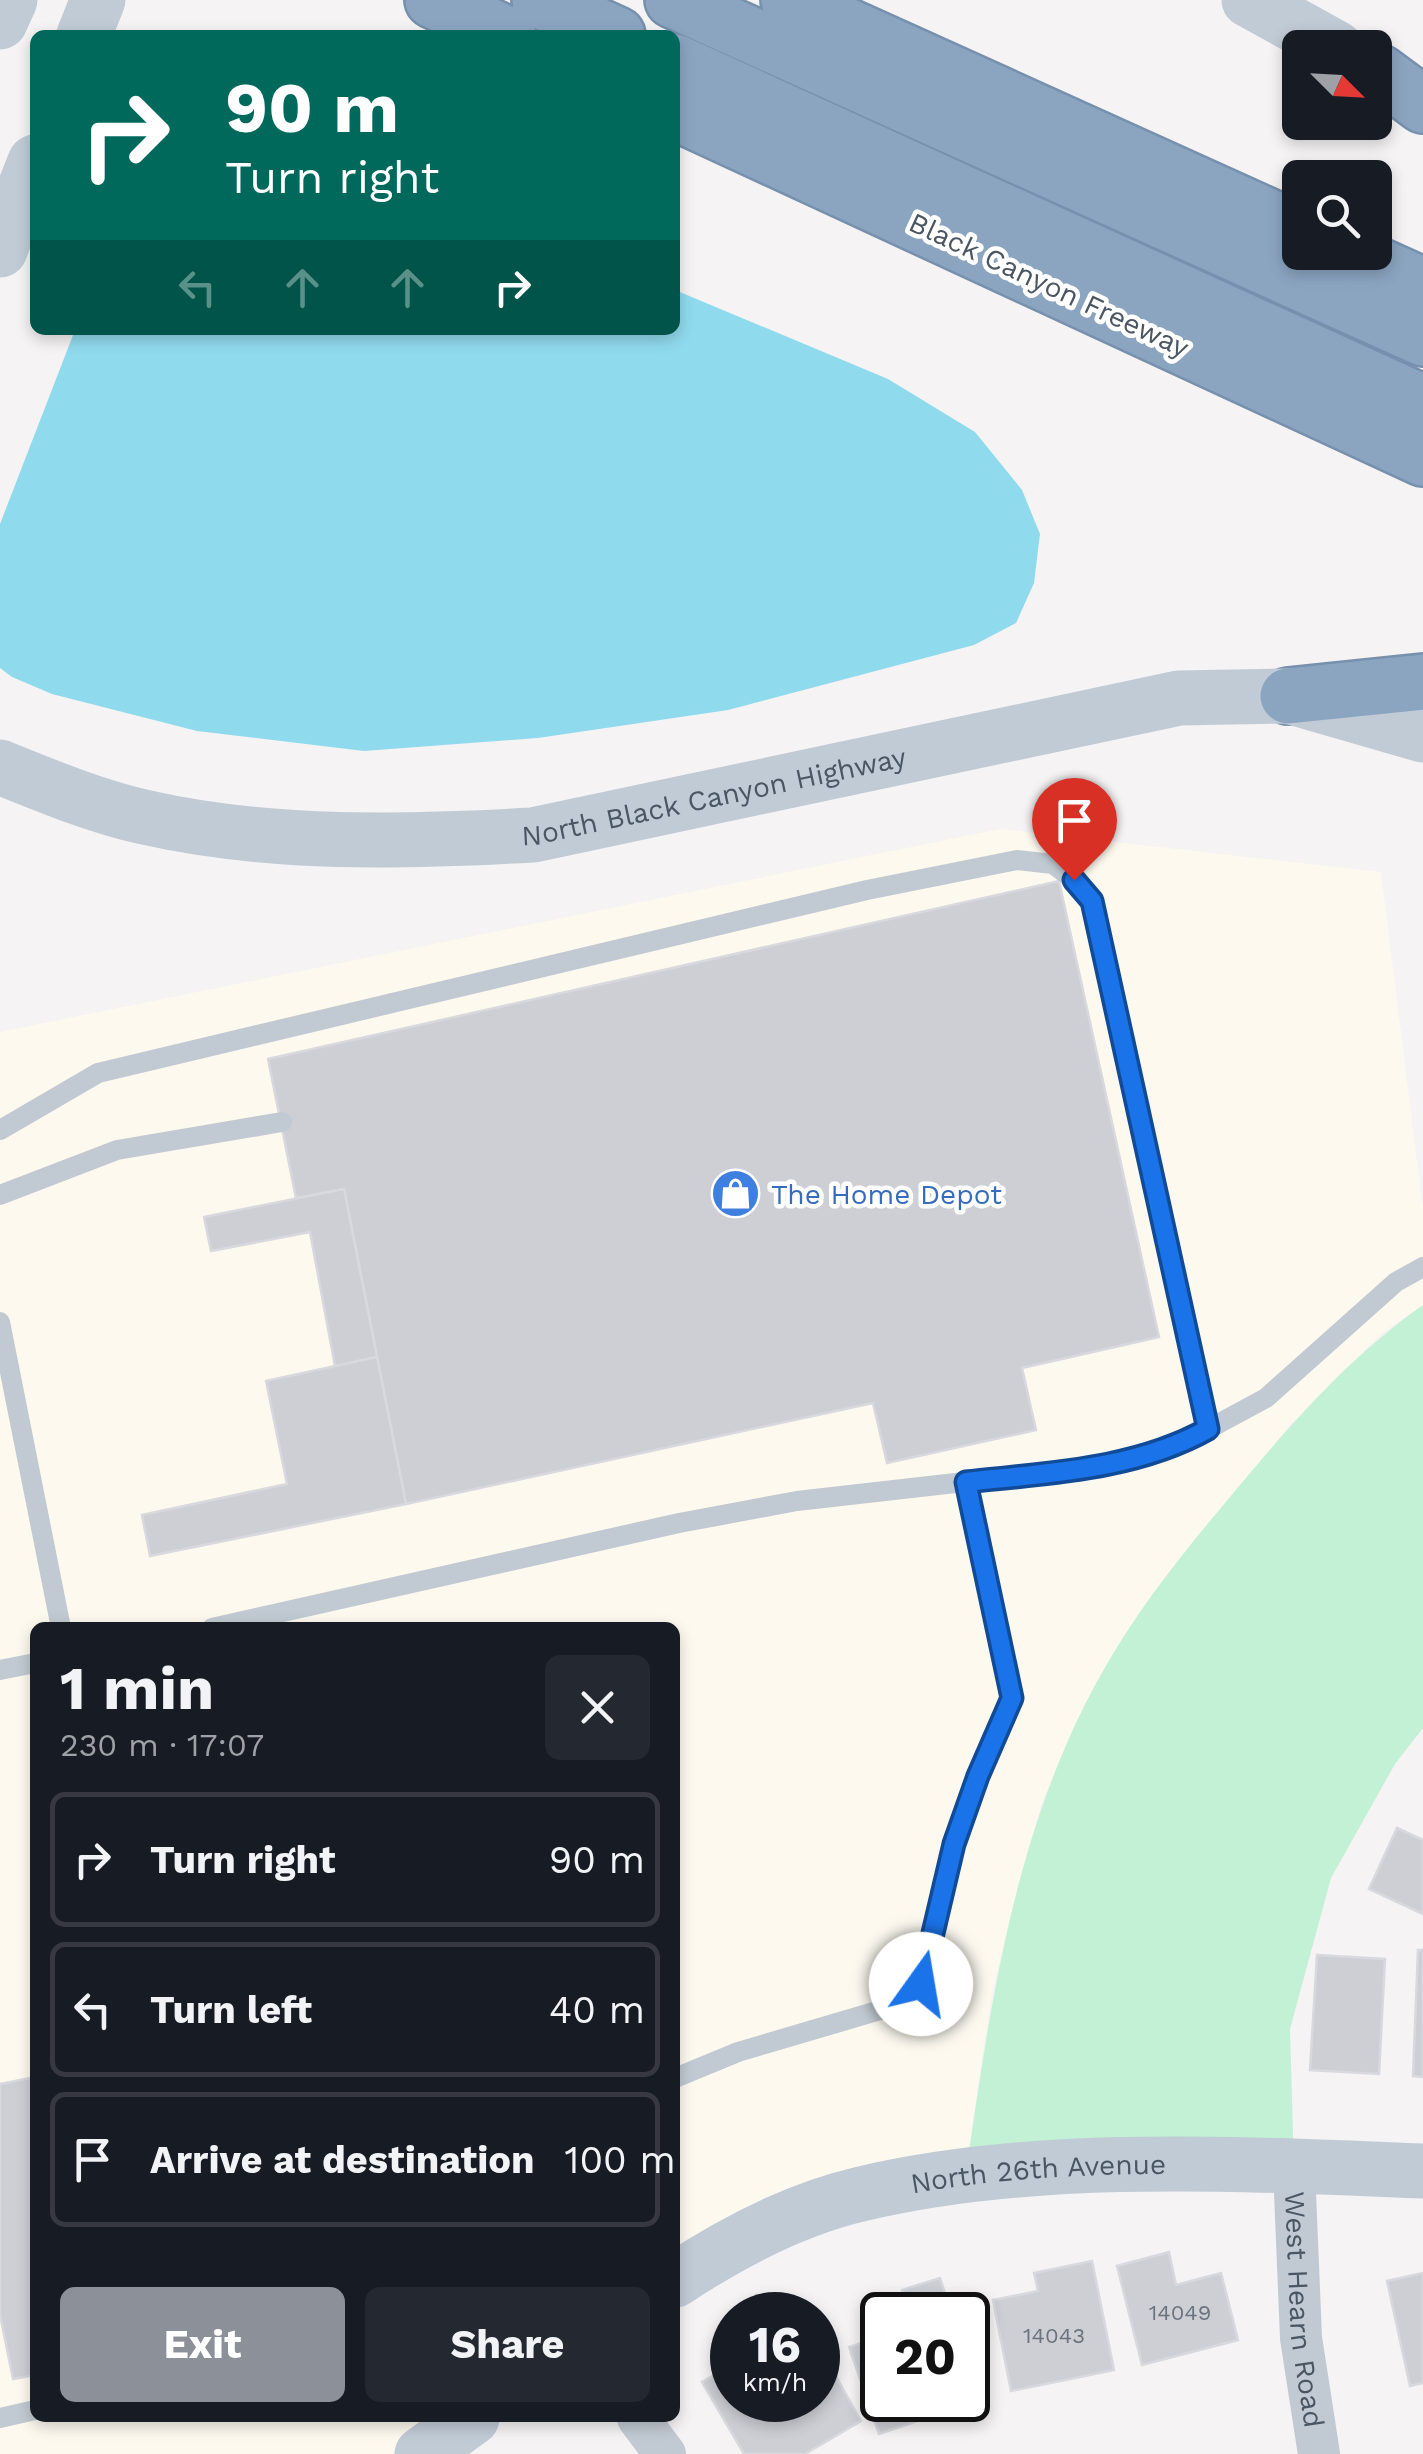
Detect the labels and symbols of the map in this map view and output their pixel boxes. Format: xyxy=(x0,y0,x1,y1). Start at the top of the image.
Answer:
north arrow xyxy=(1282,30,1392,140)
street label: Black Canyon Freeway xyxy=(904,206,1195,365)
street label: North Black Canyon Highway xyxy=(521,740,910,852)
pin xyxy=(1032,778,1117,881)
shop icon: The Home Depot xyxy=(710,1168,762,1220)
place label: The Home Depot xyxy=(771,1178,1002,1211)
position arrow xyxy=(869,1932,973,2036)
street label: North 26th Avenue xyxy=(908,2147,1166,2200)
street label: West Hearn Road xyxy=(1278,2191,1331,2430)
speed limit sign: 20 xyxy=(860,2292,990,2422)
house number: 14049 xyxy=(1149,2300,1211,2325)
house number: 14043 xyxy=(1023,2323,1085,2348)

